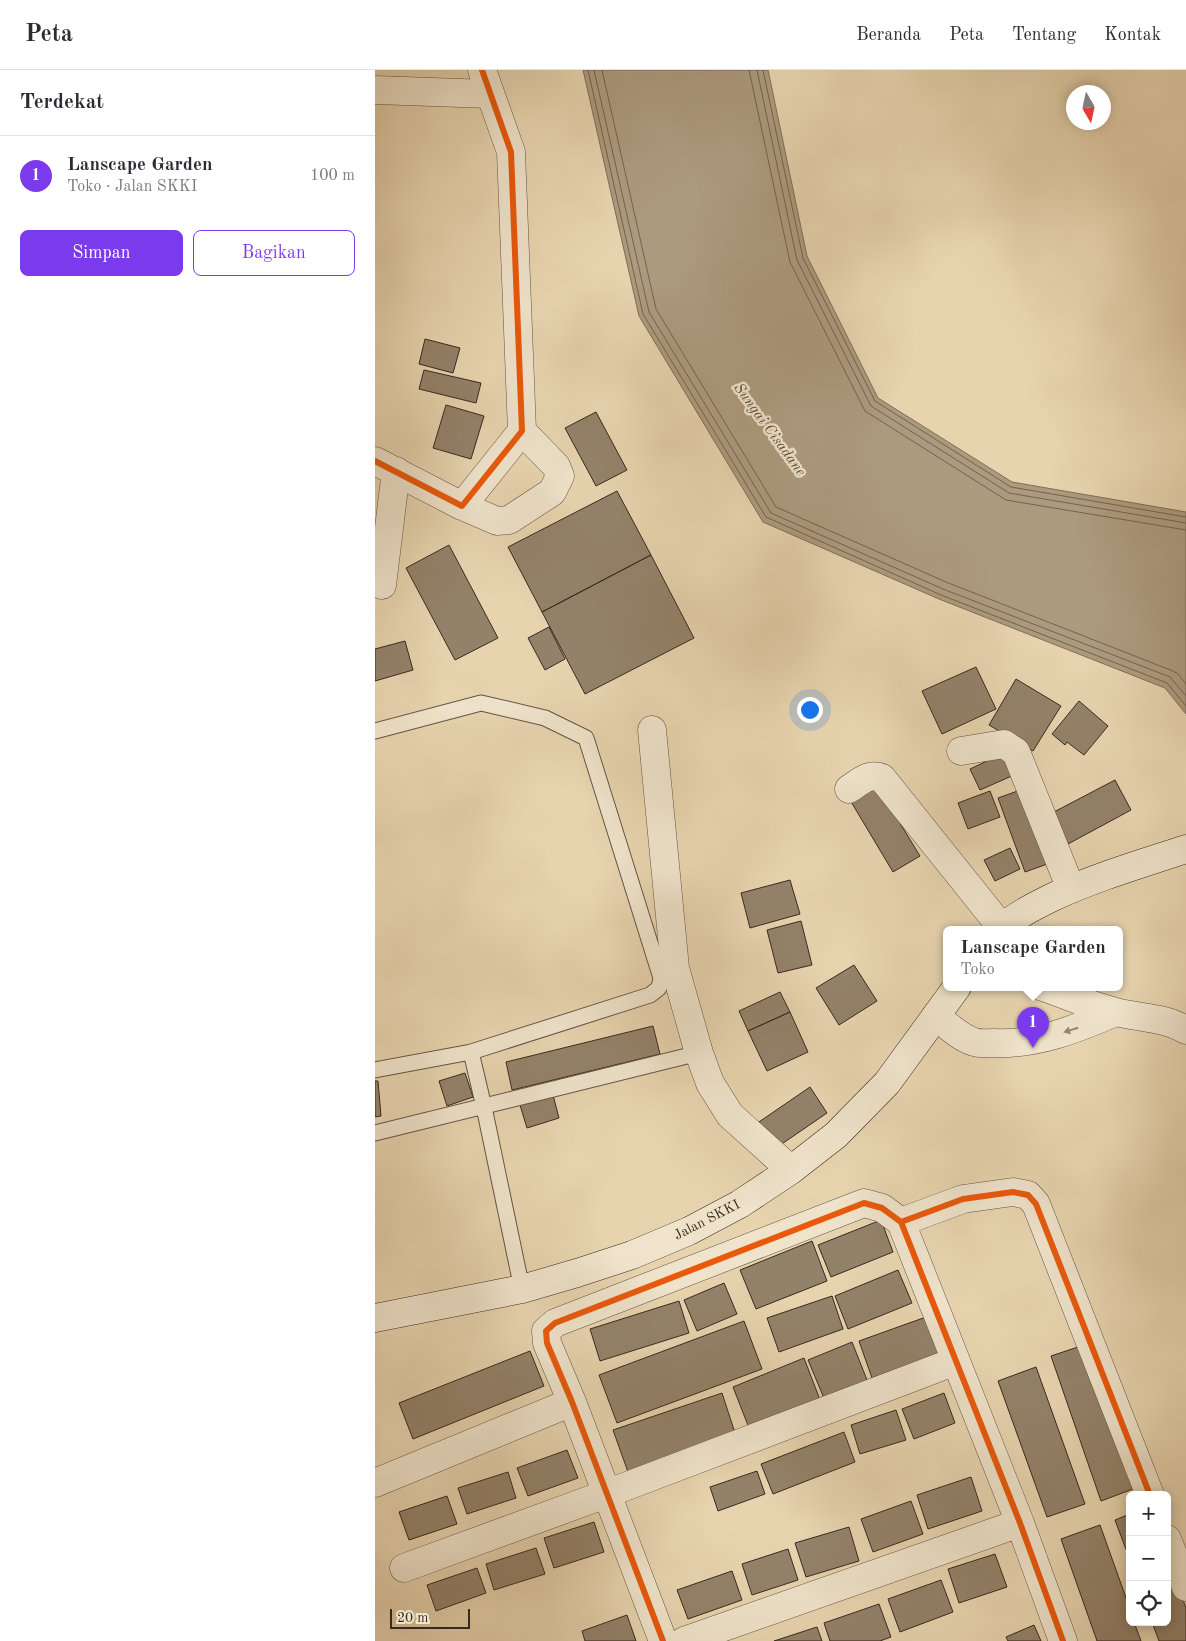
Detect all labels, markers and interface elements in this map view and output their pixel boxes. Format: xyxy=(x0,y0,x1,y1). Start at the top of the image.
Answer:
text: Peta xyxy=(25,23,73,47)
text: Beranda xyxy=(856,26,921,44)
text: Peta xyxy=(949,26,984,44)
text: Tentang xyxy=(1012,26,1076,44)
text: Kontak xyxy=(1104,26,1161,44)
north arrow xyxy=(1066,85,1111,130)
text: Terdekat xyxy=(20,92,104,113)
text: Lanscape Garden xyxy=(67,156,213,175)
text: 1 xyxy=(31,168,41,184)
text: 100 m xyxy=(310,168,355,184)
text: Toko · Jalan SKKI xyxy=(67,179,197,195)
button: Simpan xyxy=(20,230,183,276)
button: Bagikan xyxy=(193,230,355,276)
water label: Sungai Cisadane xyxy=(730,381,808,479)
your location xyxy=(797,697,823,723)
popup xyxy=(943,926,1123,991)
text: Lanscape Garden xyxy=(960,939,1106,958)
text: Toko xyxy=(960,962,995,978)
pin: 1 xyxy=(1017,1007,1049,1048)
one-way arrow xyxy=(1063,1027,1078,1035)
street label: Jalan SKKI xyxy=(672,1197,742,1243)
map controls xyxy=(1126,1491,1171,1626)
button: + xyxy=(1126,1491,1171,1536)
button: − xyxy=(1126,1536,1171,1581)
button: locate xyxy=(1126,1581,1171,1626)
scale bar xyxy=(390,1606,470,1629)
text: 20 m xyxy=(397,1611,428,1625)

